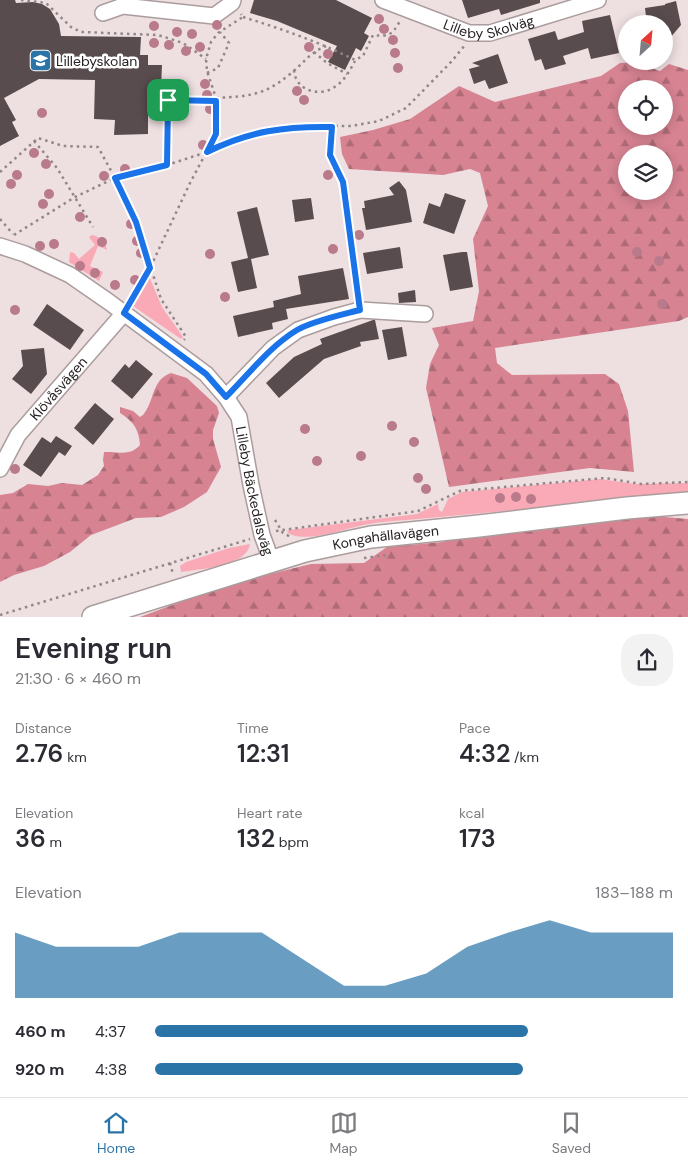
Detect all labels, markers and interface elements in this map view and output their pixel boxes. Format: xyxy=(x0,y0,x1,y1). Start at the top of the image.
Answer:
street label: Lilleby Skolväg xyxy=(441,11,536,42)
north arrow xyxy=(618,15,672,70)
map controls xyxy=(618,15,673,200)
school or university icon: Lillebyskolan xyxy=(28,49,52,73)
place label: Lillebyskolan xyxy=(56,52,137,70)
pin xyxy=(147,79,189,121)
button: locate xyxy=(618,80,673,135)
icon: arrive xyxy=(154,86,182,114)
button: layers xyxy=(618,145,673,200)
street label: Klövåsvägen xyxy=(26,353,91,424)
street label: Lilleby Bäckedalsväg xyxy=(232,425,278,558)
street label: Kongahällavägen xyxy=(331,521,440,554)
text: Evening run xyxy=(15,630,172,667)
button: share xyxy=(621,634,673,686)
text: 21:30 · 6 × 460 m xyxy=(15,668,141,689)
text: Distance xyxy=(15,719,72,737)
text: Time xyxy=(237,719,269,737)
text: Pace xyxy=(459,719,490,737)
text: 2.76 xyxy=(15,737,63,770)
text: 12:31 xyxy=(237,737,290,770)
text: 4:32 xyxy=(459,737,510,770)
text: km xyxy=(63,748,87,766)
text: /km xyxy=(510,748,539,766)
text: Elevation xyxy=(15,804,73,822)
text: Heart rate xyxy=(237,804,302,822)
text: kcal xyxy=(459,804,484,822)
text: 36 xyxy=(15,822,46,855)
text: 132 xyxy=(237,822,275,855)
text: 173 xyxy=(459,822,496,855)
text: m xyxy=(46,833,62,851)
text: bpm xyxy=(275,833,309,851)
text: Elevation xyxy=(15,882,82,903)
text: 183–188 m xyxy=(595,882,673,903)
text: 460 m xyxy=(15,1021,66,1042)
text: 4:37 xyxy=(95,1021,126,1042)
text: 920 m xyxy=(15,1059,64,1080)
text: 4:38 xyxy=(95,1059,127,1080)
tab: Home xyxy=(97,1109,135,1157)
tab: Map xyxy=(329,1109,358,1157)
tab: Saved xyxy=(552,1109,591,1157)

